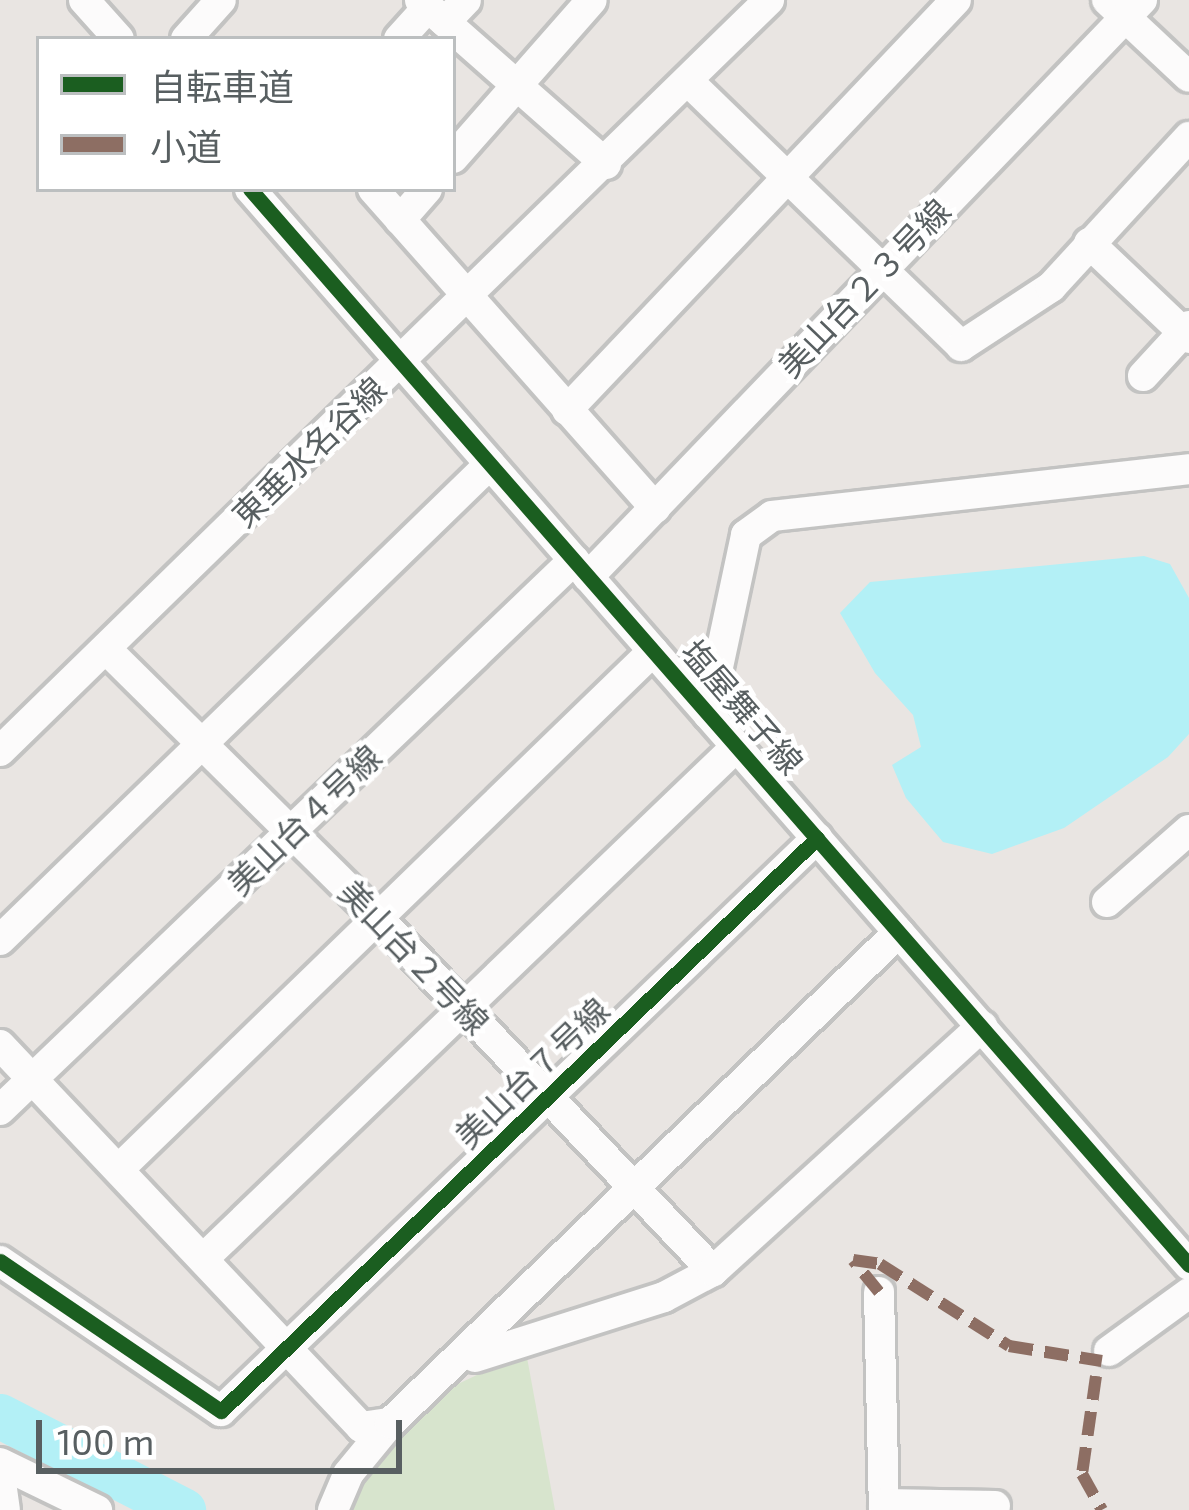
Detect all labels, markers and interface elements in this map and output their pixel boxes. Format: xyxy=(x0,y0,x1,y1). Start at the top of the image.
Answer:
legend xyxy=(36,36,456,192)
text: 自転車道 xyxy=(150,64,294,107)
text: 小道 xyxy=(150,124,222,167)
street label: 美山台２３号線 xyxy=(770,191,958,385)
street label: 東垂水名谷線 xyxy=(224,369,394,535)
street label: 塩屋舞子線 xyxy=(673,632,811,782)
street label: 美山台４号線 xyxy=(219,737,389,903)
street label: 美山台２号線 xyxy=(331,872,497,1042)
street label: 美山台７号線 xyxy=(447,990,617,1156)
scale bar xyxy=(42,1396,408,1470)
text: 100 m xyxy=(57,1419,154,1462)

